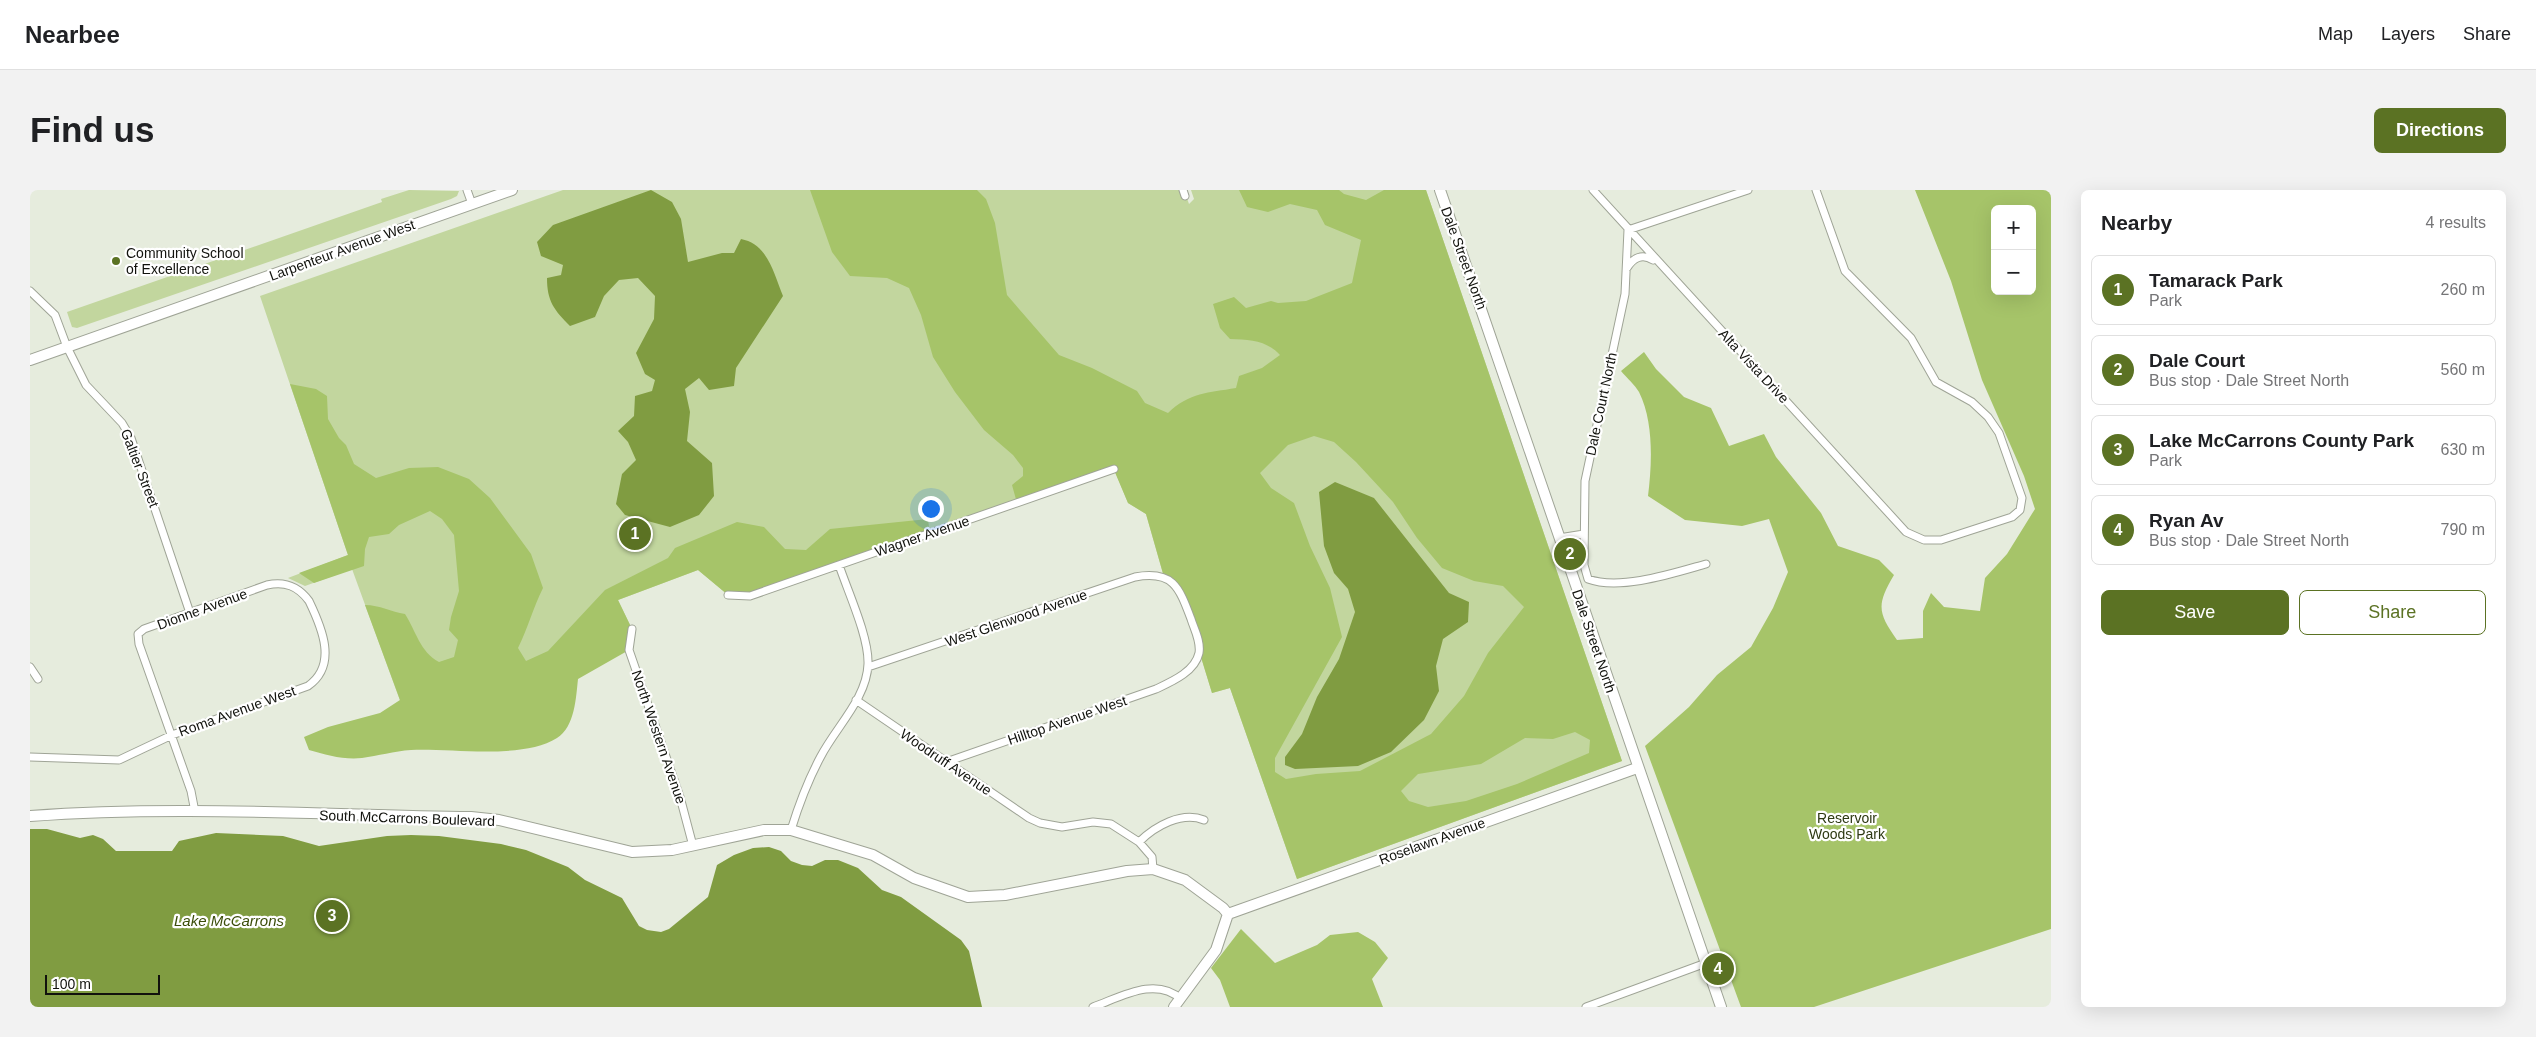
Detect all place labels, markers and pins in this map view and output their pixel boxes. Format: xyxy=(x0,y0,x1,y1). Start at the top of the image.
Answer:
place label: Community School of Excellence xyxy=(126,245,244,277)
marker: Community School of Excellence xyxy=(110,255,122,267)
pin: 1 xyxy=(619,515,651,553)
pin: 2 xyxy=(1554,535,1586,573)
pin: 3 xyxy=(316,897,348,935)
pin: 4 xyxy=(1702,950,1734,988)

